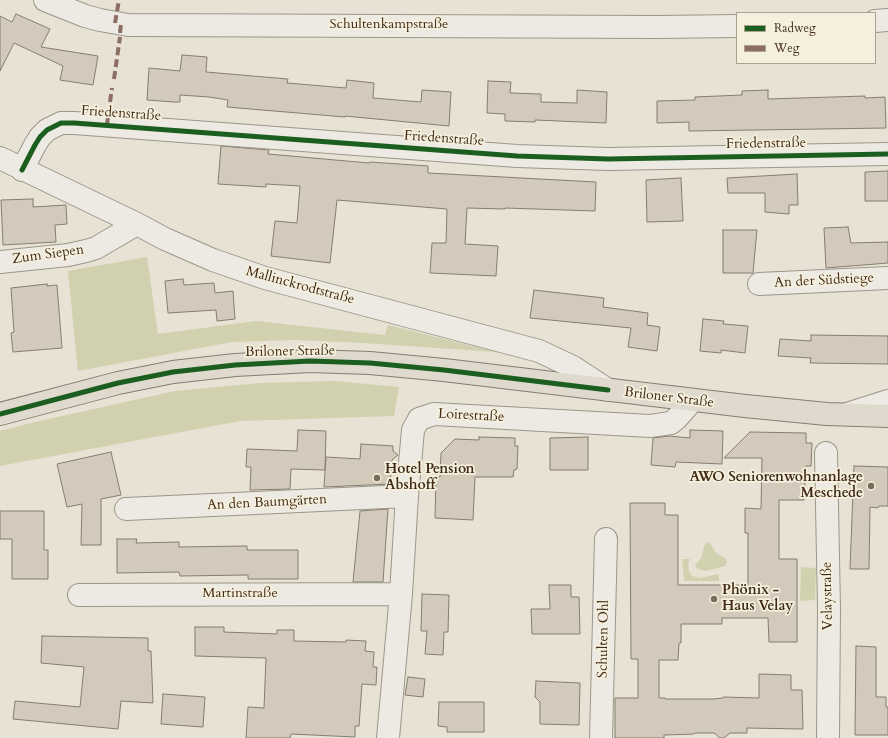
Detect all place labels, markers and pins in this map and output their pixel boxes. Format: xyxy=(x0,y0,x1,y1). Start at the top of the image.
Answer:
place label: Hotel Pension Abshoff xyxy=(385,462,474,494)
place label: AWO Seniorenwohnanlage Meschede xyxy=(690,470,863,502)
marker: Hotel Pension Abshoff xyxy=(372,473,382,483)
marker: AWO Seniorenwohnanlage Meschede xyxy=(866,481,876,491)
place label: Phönix - Haus Velay xyxy=(722,583,793,616)
marker: Phönix - Haus Velay xyxy=(709,594,719,604)

